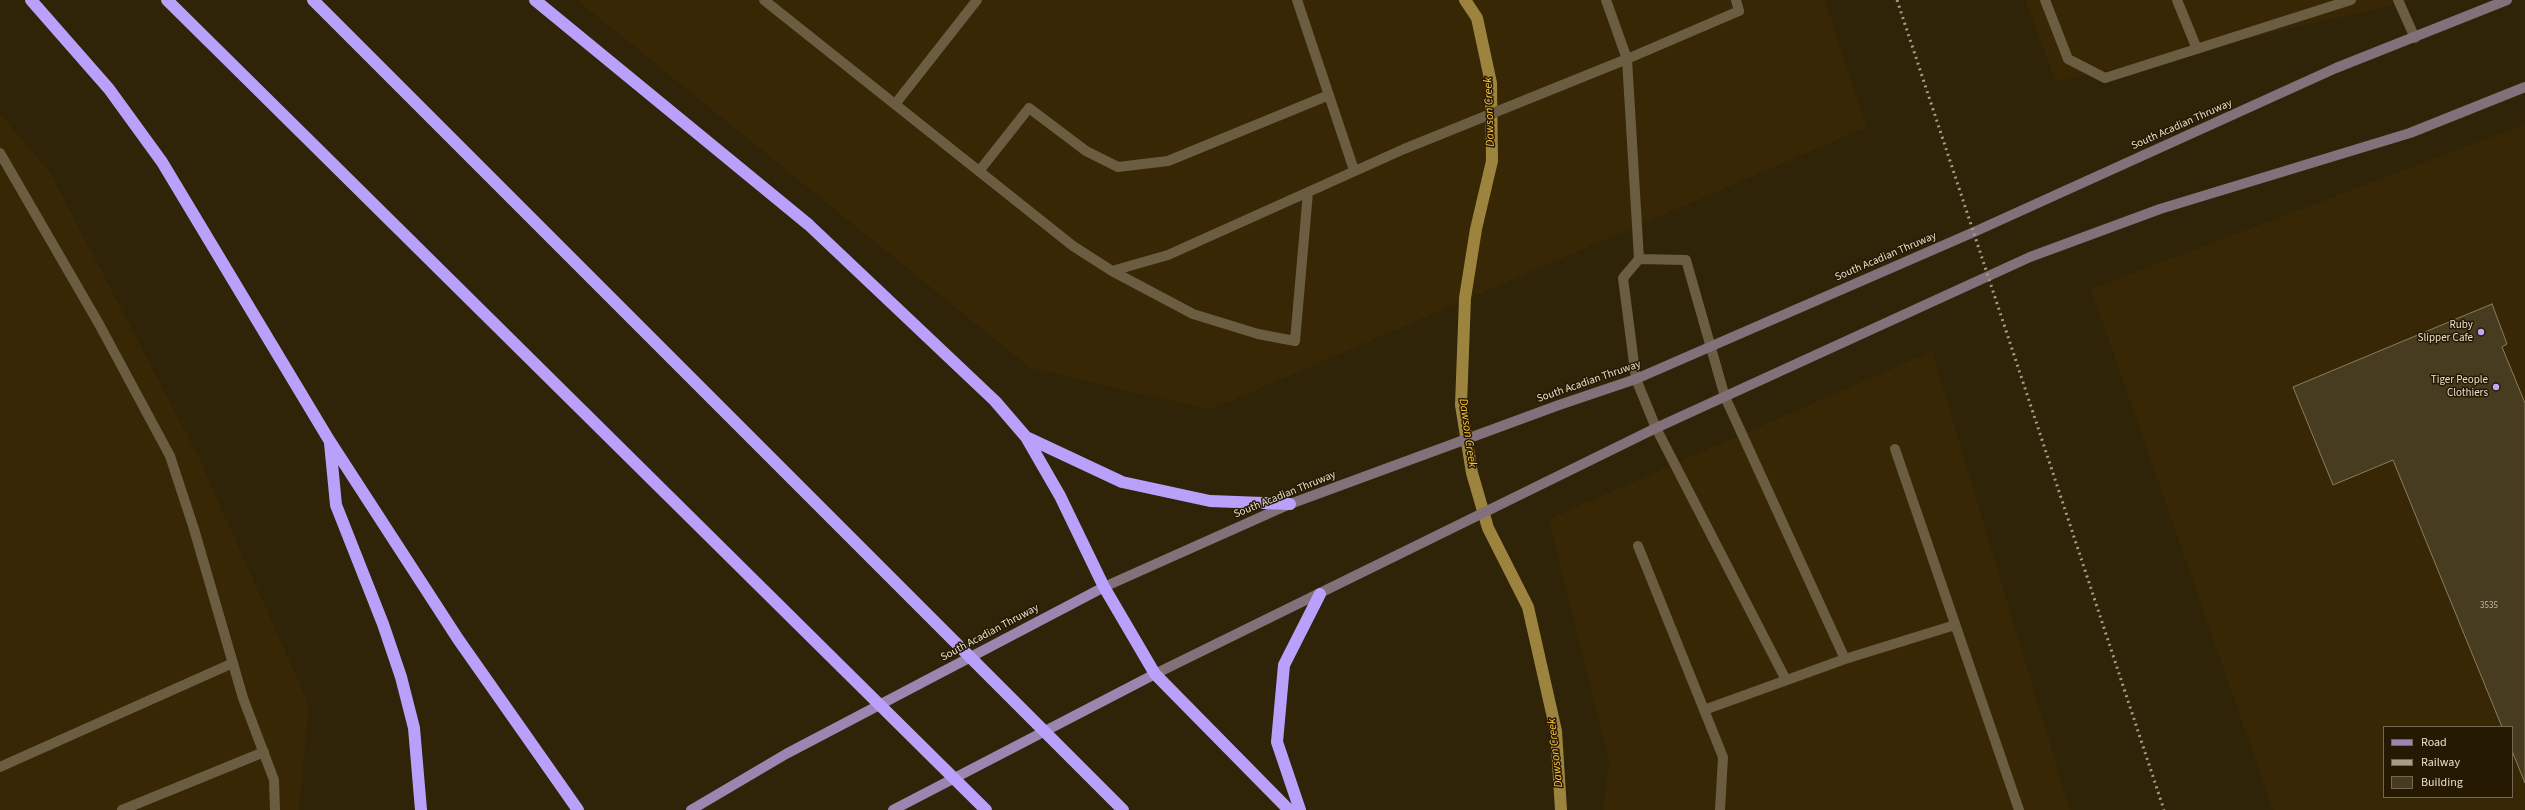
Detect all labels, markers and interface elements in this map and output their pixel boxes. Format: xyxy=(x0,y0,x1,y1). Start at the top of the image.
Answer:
water label: Dawson Creek xyxy=(1482,77,1498,147)
street label: South Acadian Thruway xyxy=(2130,97,2234,153)
street label: South Acadian Thruway xyxy=(1833,230,1939,284)
place label: Ruby Slipper Cafe xyxy=(2418,319,2473,345)
marker: Ruby Slipper Cafe xyxy=(2476,327,2486,337)
street label: South Acadian Thruway xyxy=(1535,358,1643,406)
place label: Tiger People Clothiers xyxy=(2431,374,2488,400)
marker: Tiger People Clothiers xyxy=(2491,382,2501,392)
water label: Dawson Creek xyxy=(1455,398,1479,468)
street label: South Acadian Thruway xyxy=(1232,468,1338,522)
house number: 3535 xyxy=(2480,601,2498,611)
street label: South Acadian Thruway xyxy=(939,602,1041,664)
water label: Dawson Creek xyxy=(1545,718,1567,788)
legend xyxy=(2383,726,2513,798)
text: Road xyxy=(2421,734,2447,751)
text: Railway xyxy=(2421,754,2460,771)
text: Building xyxy=(2421,774,2463,791)

